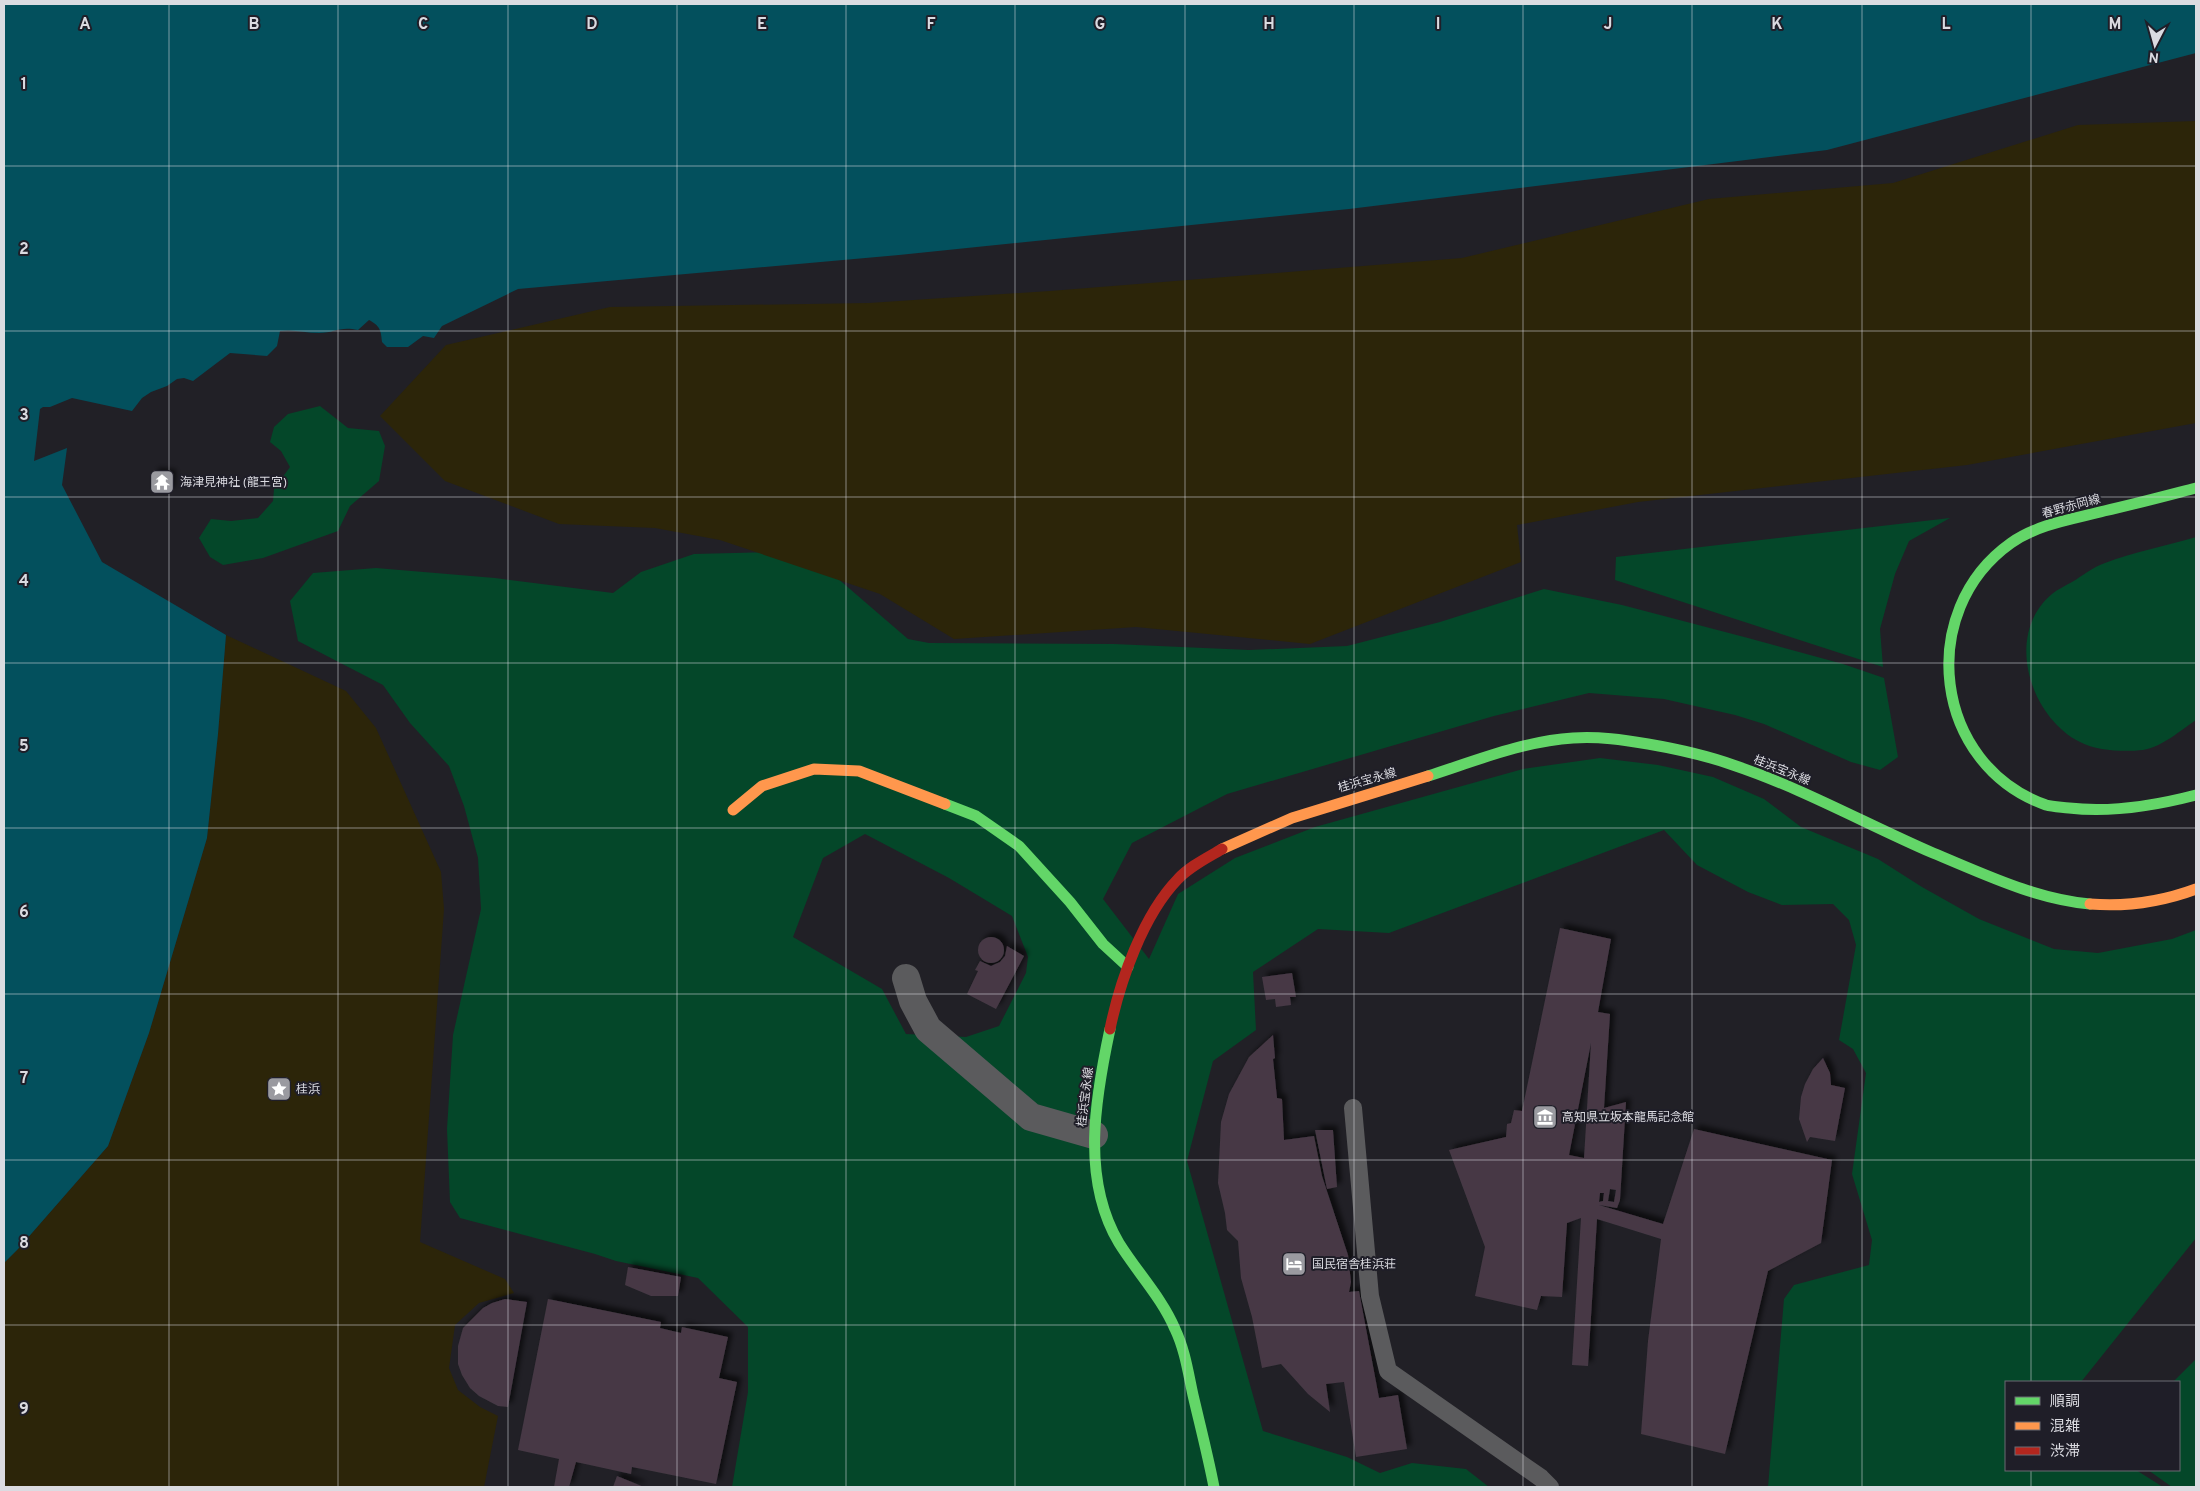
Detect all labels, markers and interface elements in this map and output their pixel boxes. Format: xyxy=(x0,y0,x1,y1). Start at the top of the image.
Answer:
text: A xyxy=(79,15,91,35)
text: B xyxy=(248,15,260,35)
text: C xyxy=(418,15,428,35)
text: D xyxy=(586,15,598,35)
text: E xyxy=(757,15,767,35)
text: F xyxy=(926,15,936,35)
text: G xyxy=(1095,15,1105,35)
text: H xyxy=(1263,15,1275,35)
text: I xyxy=(1436,15,1440,35)
text: J xyxy=(1604,15,1612,35)
text: K xyxy=(1771,15,1783,35)
text: L xyxy=(1941,15,1951,35)
text: M xyxy=(2109,15,2121,35)
north arrow xyxy=(2130,20,2180,70)
text: N xyxy=(2148,47,2160,65)
text: 1 xyxy=(21,75,27,95)
text: 2 xyxy=(19,240,29,260)
text: 3 xyxy=(19,406,29,426)
temple icon: 海津見神社 (龍王宮) xyxy=(149,469,175,495)
place label: 海津見神社 (龍王宮) xyxy=(180,475,287,491)
street label: 春野赤岡線 xyxy=(2040,491,2102,522)
text: 4 xyxy=(19,572,29,592)
text: 5 xyxy=(19,737,29,757)
street label: 桂浜宝永線 xyxy=(1751,752,1812,790)
street label: 桂浜宝永線 xyxy=(1336,765,1398,797)
text: 6 xyxy=(19,903,29,923)
street label: 桂浜宝永線 xyxy=(1074,1066,1098,1128)
text: 7 xyxy=(20,1069,28,1089)
place icon: 桂浜 xyxy=(266,1076,292,1102)
place label: 桂浜 xyxy=(296,1082,320,1098)
museum icon: 高知県立坂本龍馬記念館 xyxy=(1532,1104,1558,1130)
place label: 高知県立坂本龍馬記念館 xyxy=(1562,1110,1694,1126)
text: 8 xyxy=(19,1234,29,1254)
hotel icon: 国民宿舎桂浜荘 xyxy=(1281,1251,1307,1277)
place label: 国民宿舎桂浜荘 xyxy=(1312,1257,1396,1273)
legend xyxy=(2005,1381,2180,1471)
text: 順調 xyxy=(2050,1393,2080,1412)
text: 9 xyxy=(19,1400,29,1420)
text: 混雑 xyxy=(2050,1418,2080,1437)
text: 渋滞 xyxy=(2050,1443,2080,1462)

